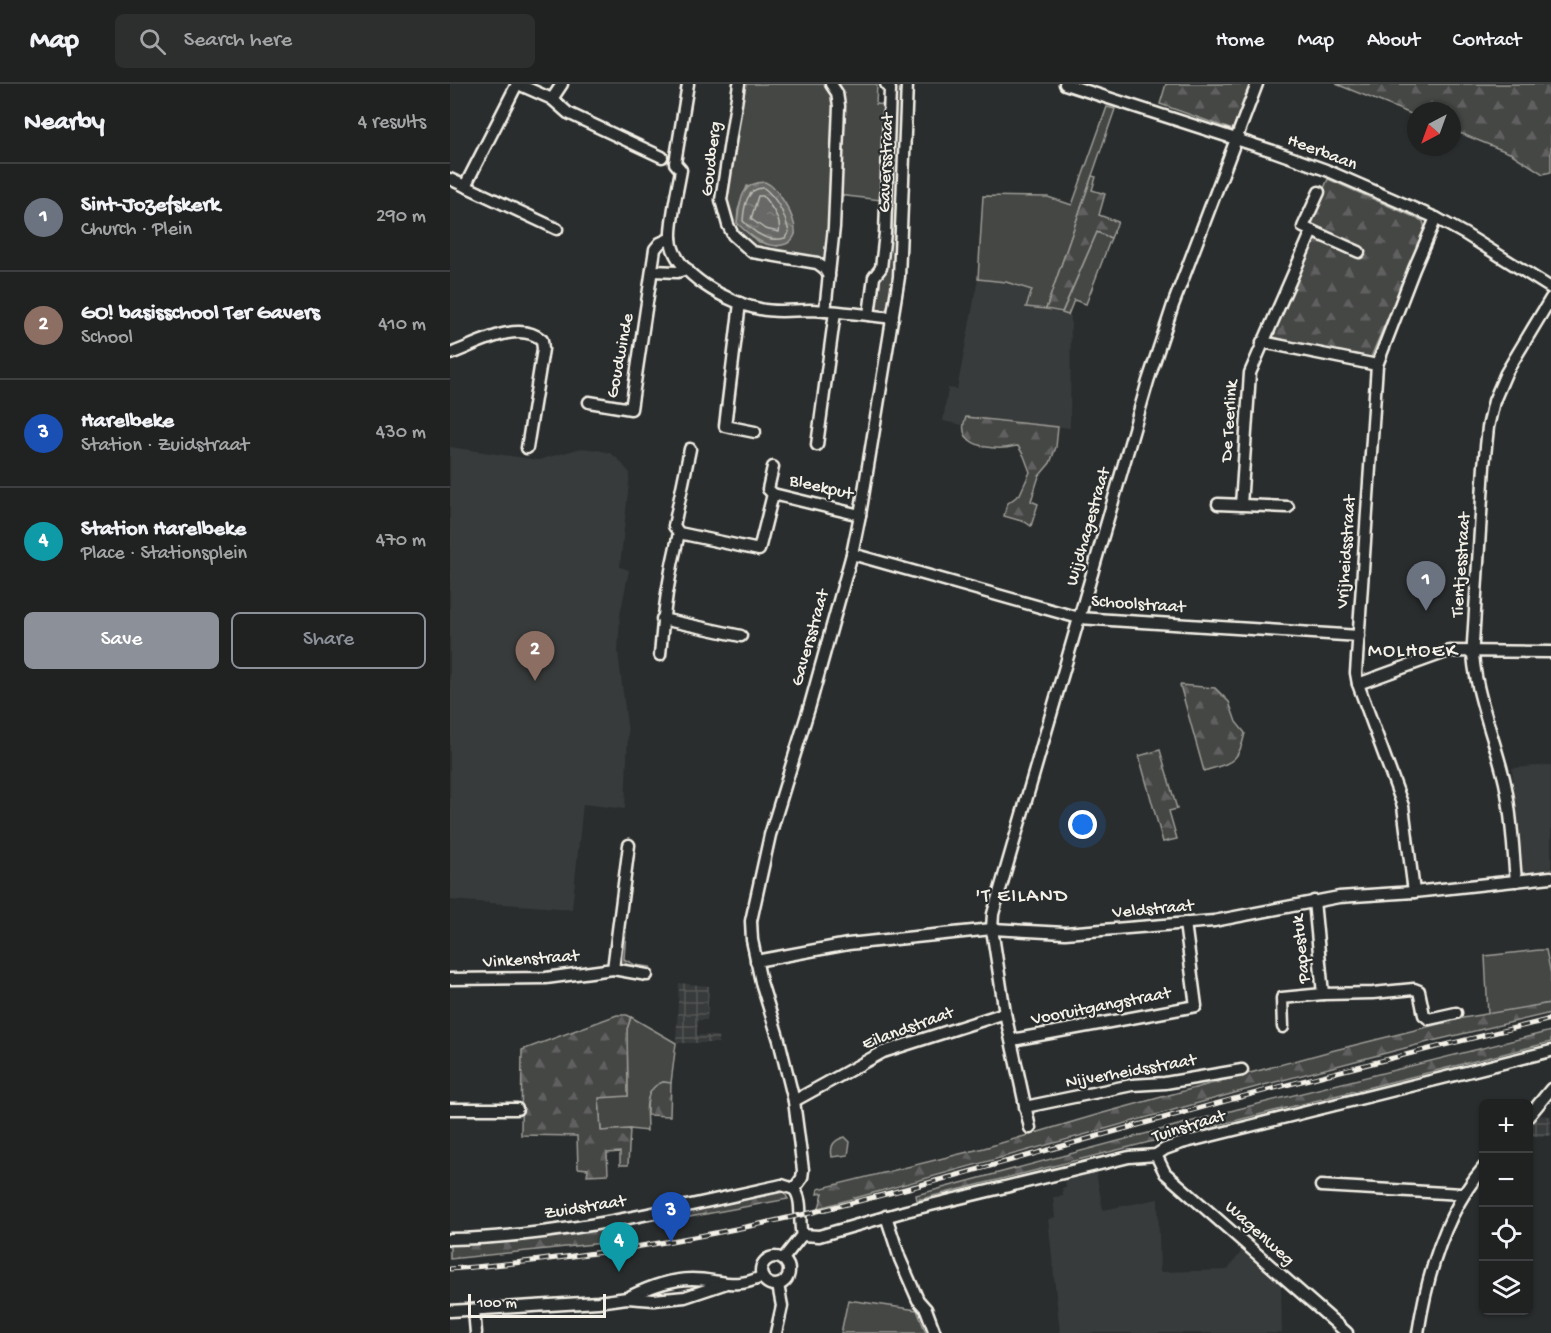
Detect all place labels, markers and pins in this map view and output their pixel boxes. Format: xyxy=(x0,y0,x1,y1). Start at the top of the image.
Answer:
pin: 1 xyxy=(1406,562,1446,611)
pin: 2 xyxy=(516,632,554,681)
pin: 3 xyxy=(652,1192,690,1242)
pin: 4 xyxy=(600,1222,638,1272)

